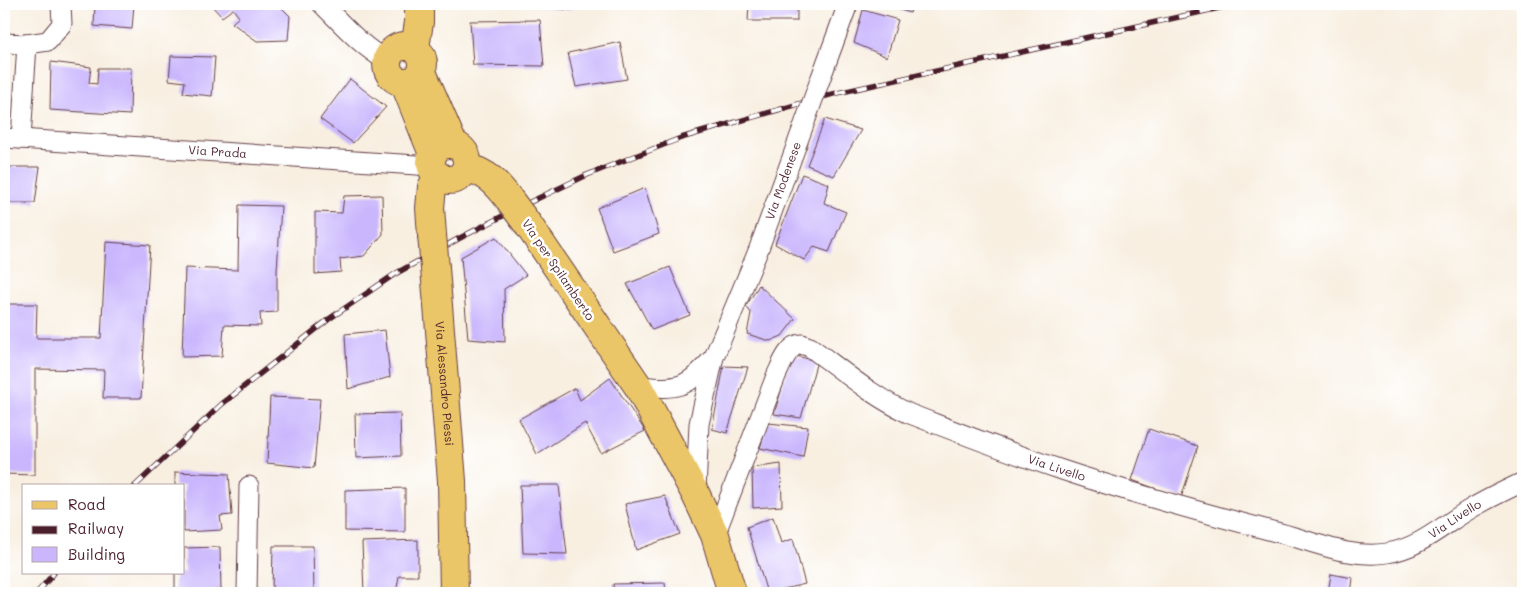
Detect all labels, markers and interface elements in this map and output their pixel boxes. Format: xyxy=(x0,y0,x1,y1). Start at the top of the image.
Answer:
street label: Via Modenese xyxy=(761,139,804,222)
street label: Via Prada xyxy=(188,141,247,161)
street label: Via per Spilamberto xyxy=(519,216,599,323)
street label: Via Alessandro Plessi xyxy=(432,321,458,447)
street label: Via Livello xyxy=(1026,450,1088,484)
legend xyxy=(22,484,185,574)
text: Road xyxy=(68,494,105,514)
street label: Via Livello xyxy=(1425,495,1484,541)
text: Railway xyxy=(68,518,124,538)
text: Building xyxy=(68,544,125,564)

